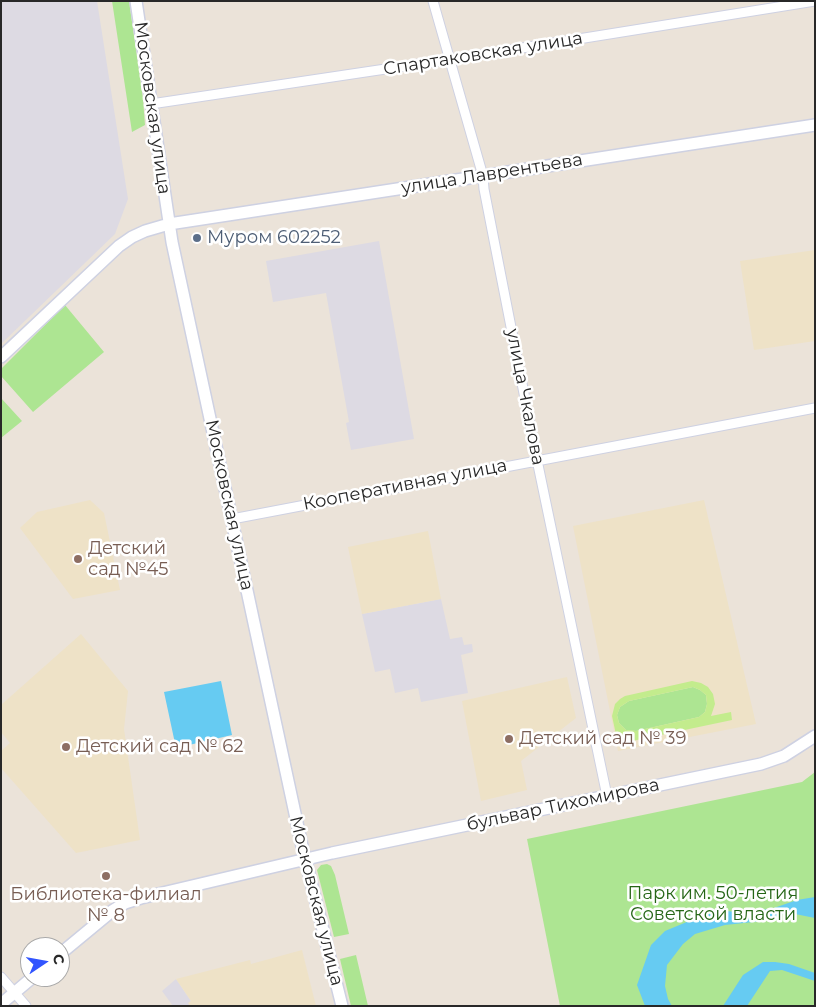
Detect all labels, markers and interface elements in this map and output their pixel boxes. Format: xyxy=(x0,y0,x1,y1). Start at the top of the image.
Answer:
street label: Московская улица xyxy=(129,20,175,196)
street label: Спартаковская улица xyxy=(382,28,584,80)
street label: улица Лаврентьева xyxy=(400,149,584,199)
place label: Муром 602252 xyxy=(207,227,341,249)
marker: Муром 602252 xyxy=(191,232,203,244)
street label: улица Чкалова xyxy=(501,327,549,467)
street label: Московская улица xyxy=(200,418,258,592)
street label: Кооперативная улица xyxy=(301,455,509,515)
place label: Детский сад №45 xyxy=(88,538,168,580)
marker: Детский сад №45 xyxy=(72,553,84,565)
place label: Детский сад № 39 xyxy=(519,728,686,750)
marker: Детский сад № 39 xyxy=(503,733,515,745)
place label: Детский сад № 62 xyxy=(76,736,243,758)
marker: Детский сад № 62 xyxy=(60,741,72,753)
street label: бульвар Тихомирова xyxy=(465,774,661,836)
street label: Московская улица xyxy=(284,814,348,988)
marker: Библиотека-филиал № 8 xyxy=(100,870,112,882)
park label: Парк им. 50-летия Советской власти xyxy=(628,883,798,926)
place label: Библиотека-филиал № 8 xyxy=(10,884,202,926)
north arrow xyxy=(20,937,70,987)
text: С xyxy=(49,952,69,966)

